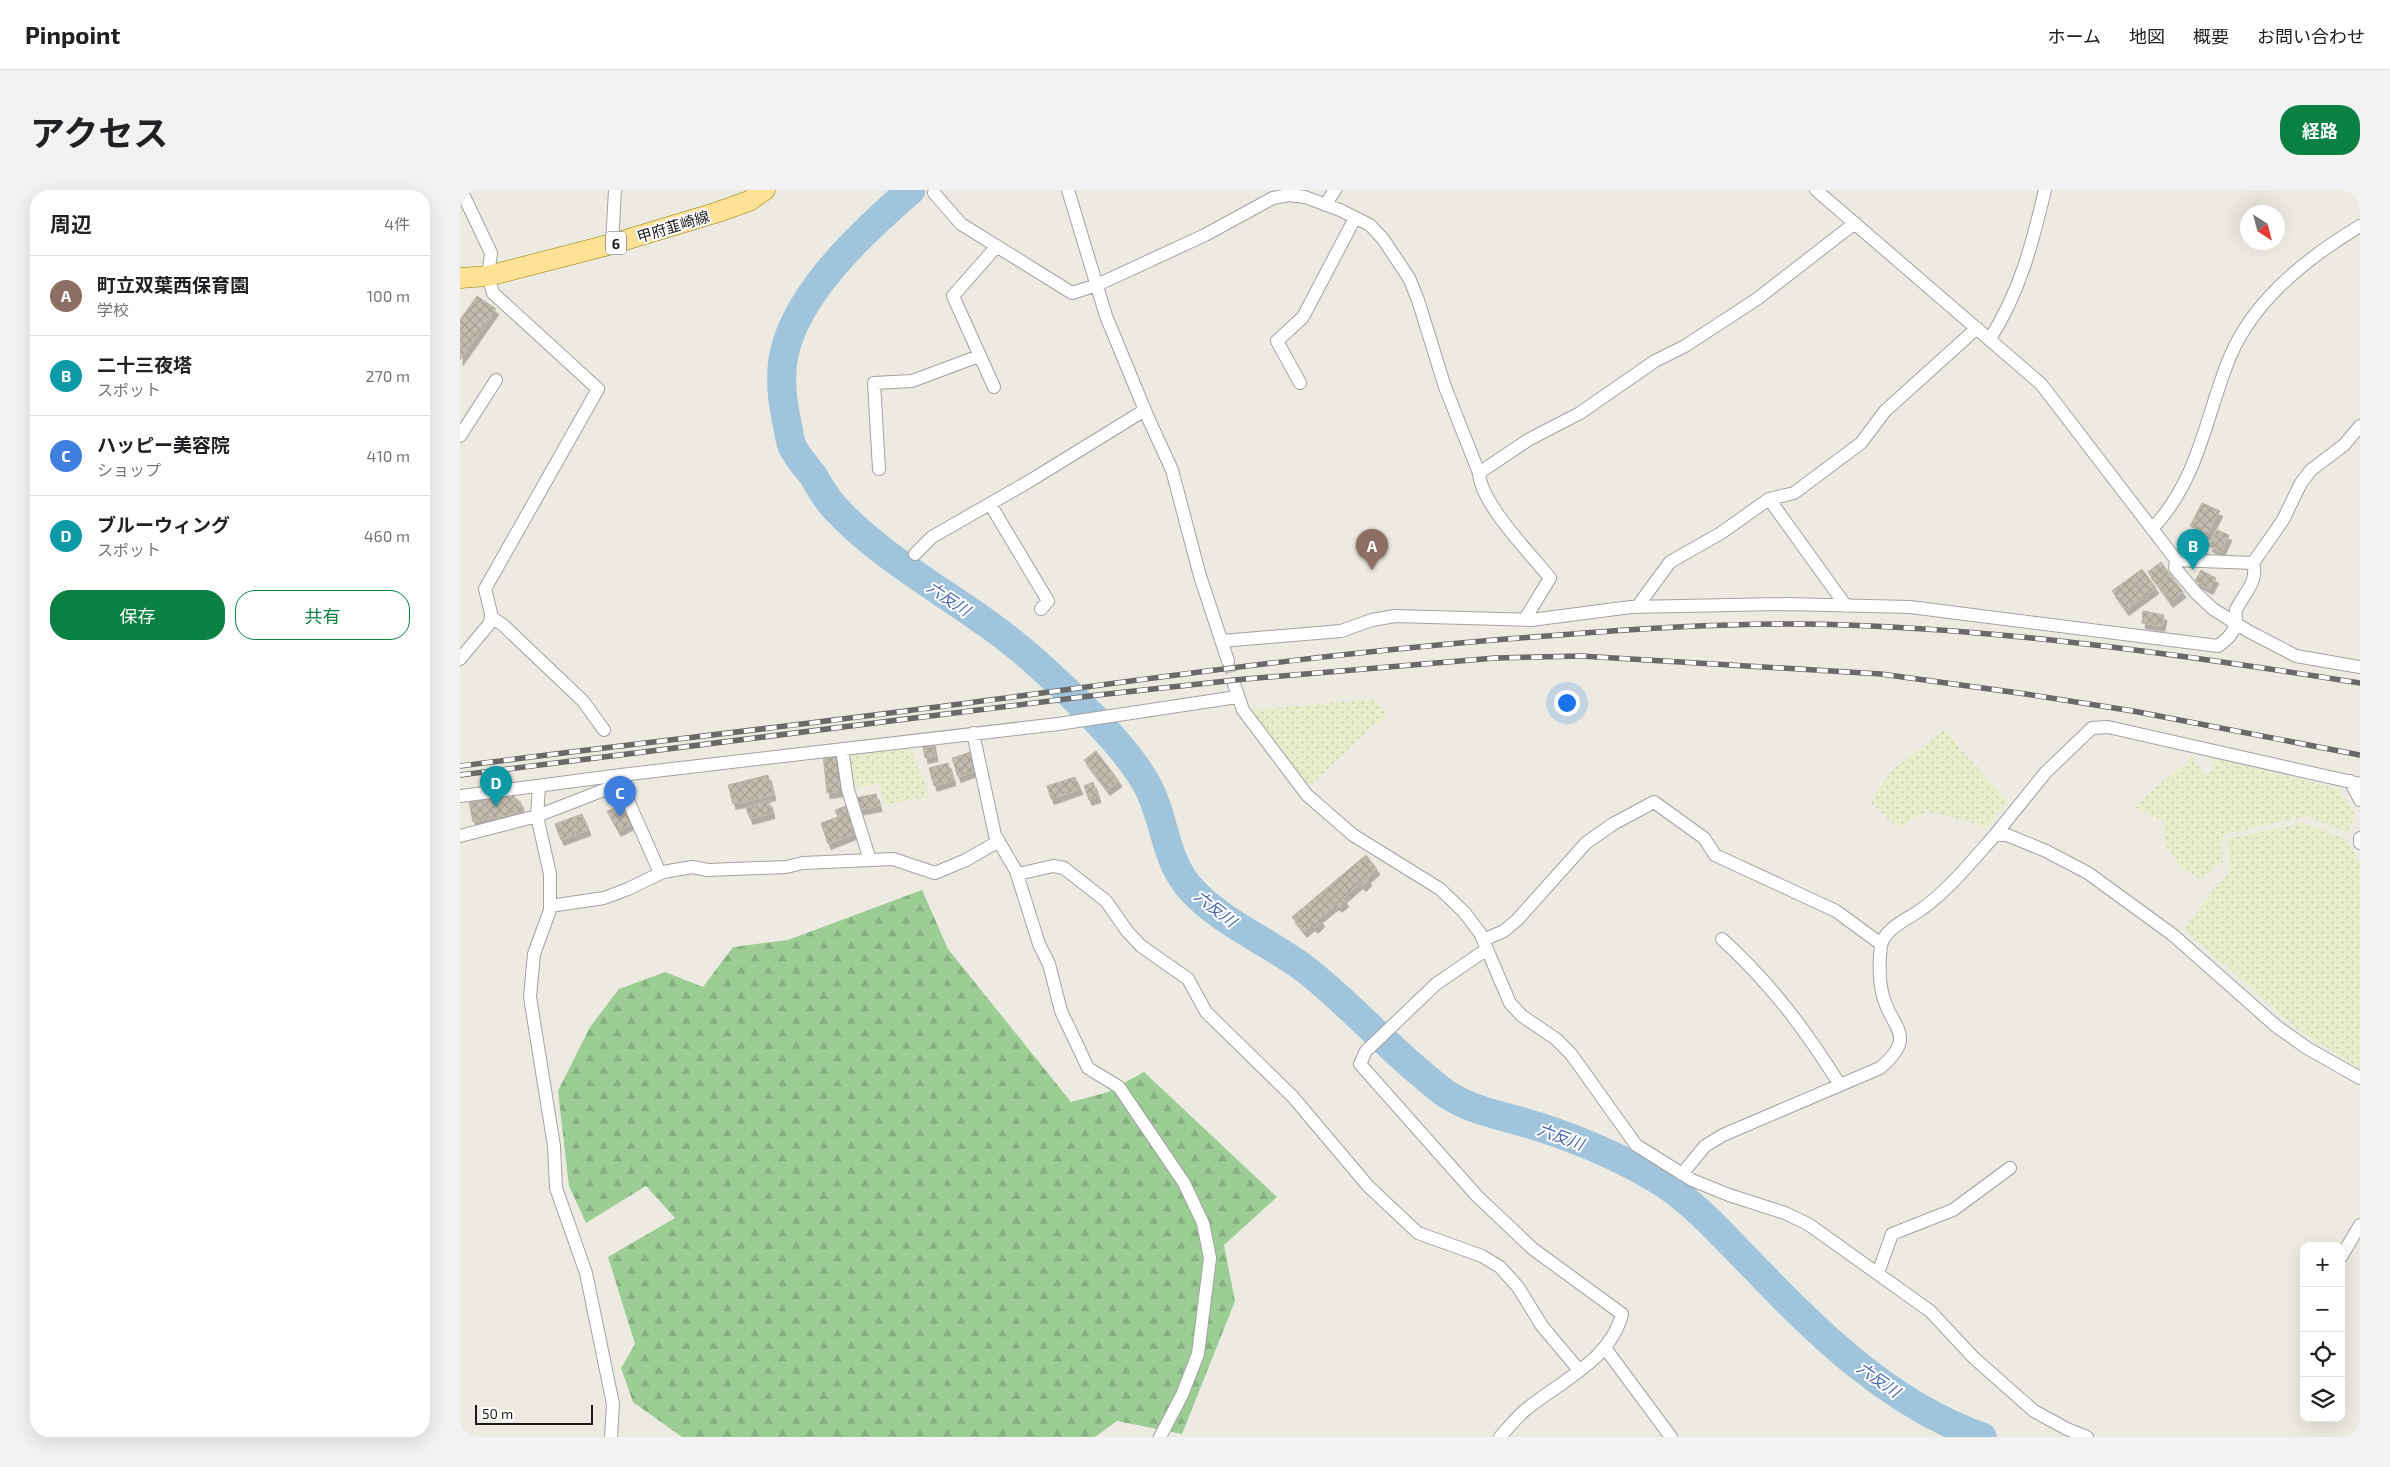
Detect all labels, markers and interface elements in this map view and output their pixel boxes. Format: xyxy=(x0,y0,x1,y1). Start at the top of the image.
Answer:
text: Pinpoint xyxy=(25,20,120,49)
text: ホーム xyxy=(2048,25,2101,47)
text: 地図 xyxy=(2129,25,2165,47)
text: 概要 xyxy=(2193,25,2229,47)
text: お問い合わせ xyxy=(2257,25,2365,47)
button: 経路 xyxy=(2280,105,2360,155)
text: アクセス xyxy=(30,111,168,153)
north arrow xyxy=(2240,205,2285,250)
street label: 甲府韮崎線 xyxy=(634,206,712,246)
text: 周辺 xyxy=(50,211,92,236)
text: 4件 xyxy=(384,214,410,233)
road number: 6 xyxy=(606,232,626,254)
text: 町立双葉西保育園 xyxy=(97,273,249,296)
text: A xyxy=(61,286,71,305)
text: 100 m xyxy=(367,286,410,305)
text: 学校 xyxy=(97,300,129,319)
text: 二十三夜塔 xyxy=(97,353,192,376)
text: B xyxy=(61,366,71,385)
text: 270 m xyxy=(366,366,410,385)
text: スポット xyxy=(97,380,161,399)
text: ハッピー美容院 xyxy=(97,433,230,456)
text: C xyxy=(61,446,71,465)
text: 410 m xyxy=(367,446,410,465)
text: ショップ xyxy=(97,460,161,479)
text: ブルーウィング xyxy=(97,513,230,536)
text: D xyxy=(61,526,71,545)
text: 460 m xyxy=(364,526,410,545)
pin: A xyxy=(1356,529,1388,570)
pin: B xyxy=(2177,529,2209,570)
text: スポット xyxy=(97,540,161,559)
water label: 六反川 xyxy=(924,577,976,620)
button: 保存 xyxy=(50,590,225,640)
button: 共有 xyxy=(235,590,410,640)
your location xyxy=(1554,690,1580,716)
pin: D xyxy=(480,766,512,807)
pin: C xyxy=(604,776,636,817)
water label: 六反川 xyxy=(1191,886,1242,931)
water label: 六反川 xyxy=(1535,1119,1589,1154)
map controls xyxy=(2300,1242,2345,1422)
button: + xyxy=(2300,1242,2345,1287)
button: − xyxy=(2300,1287,2345,1332)
button: locate xyxy=(2300,1332,2345,1377)
water label: 六反川 xyxy=(1854,1357,1906,1402)
button: layers xyxy=(2300,1377,2345,1422)
scale bar xyxy=(475,1402,592,1425)
text: 50 m xyxy=(482,1405,513,1422)

